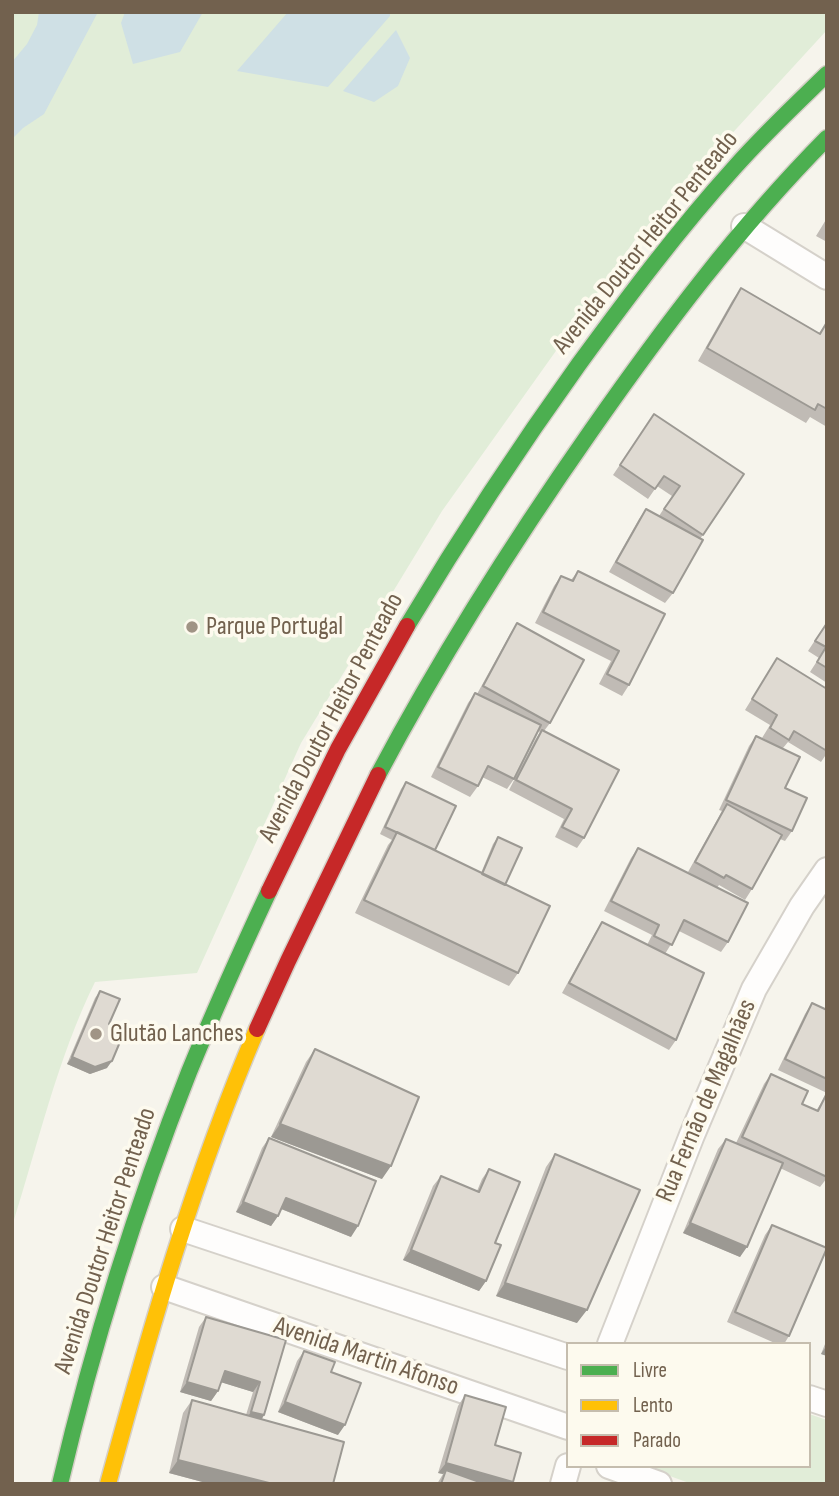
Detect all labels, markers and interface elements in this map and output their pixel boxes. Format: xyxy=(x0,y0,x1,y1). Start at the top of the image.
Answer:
street label: Avenida Doutor Heitor Penteado xyxy=(546,125,746,361)
street label: Avenida Doutor Heitor Penteado xyxy=(253,588,411,848)
place label: Parque Portugal xyxy=(206,611,343,643)
marker: Parque Portugal xyxy=(184,619,200,635)
street label: Rua Fernão de Magalhães xyxy=(650,995,764,1207)
place label: Glutão Lanches xyxy=(110,1018,244,1050)
marker: Glutão Lanches xyxy=(88,1026,104,1042)
street label: Avenida Doutor Heitor Penteado xyxy=(48,1104,164,1378)
street label: Avenida Martin Afonso xyxy=(269,1311,463,1403)
legend xyxy=(566,1342,811,1468)
text: Livre xyxy=(633,1358,667,1383)
text: Lento xyxy=(633,1393,673,1418)
text: Parado xyxy=(633,1428,681,1453)

